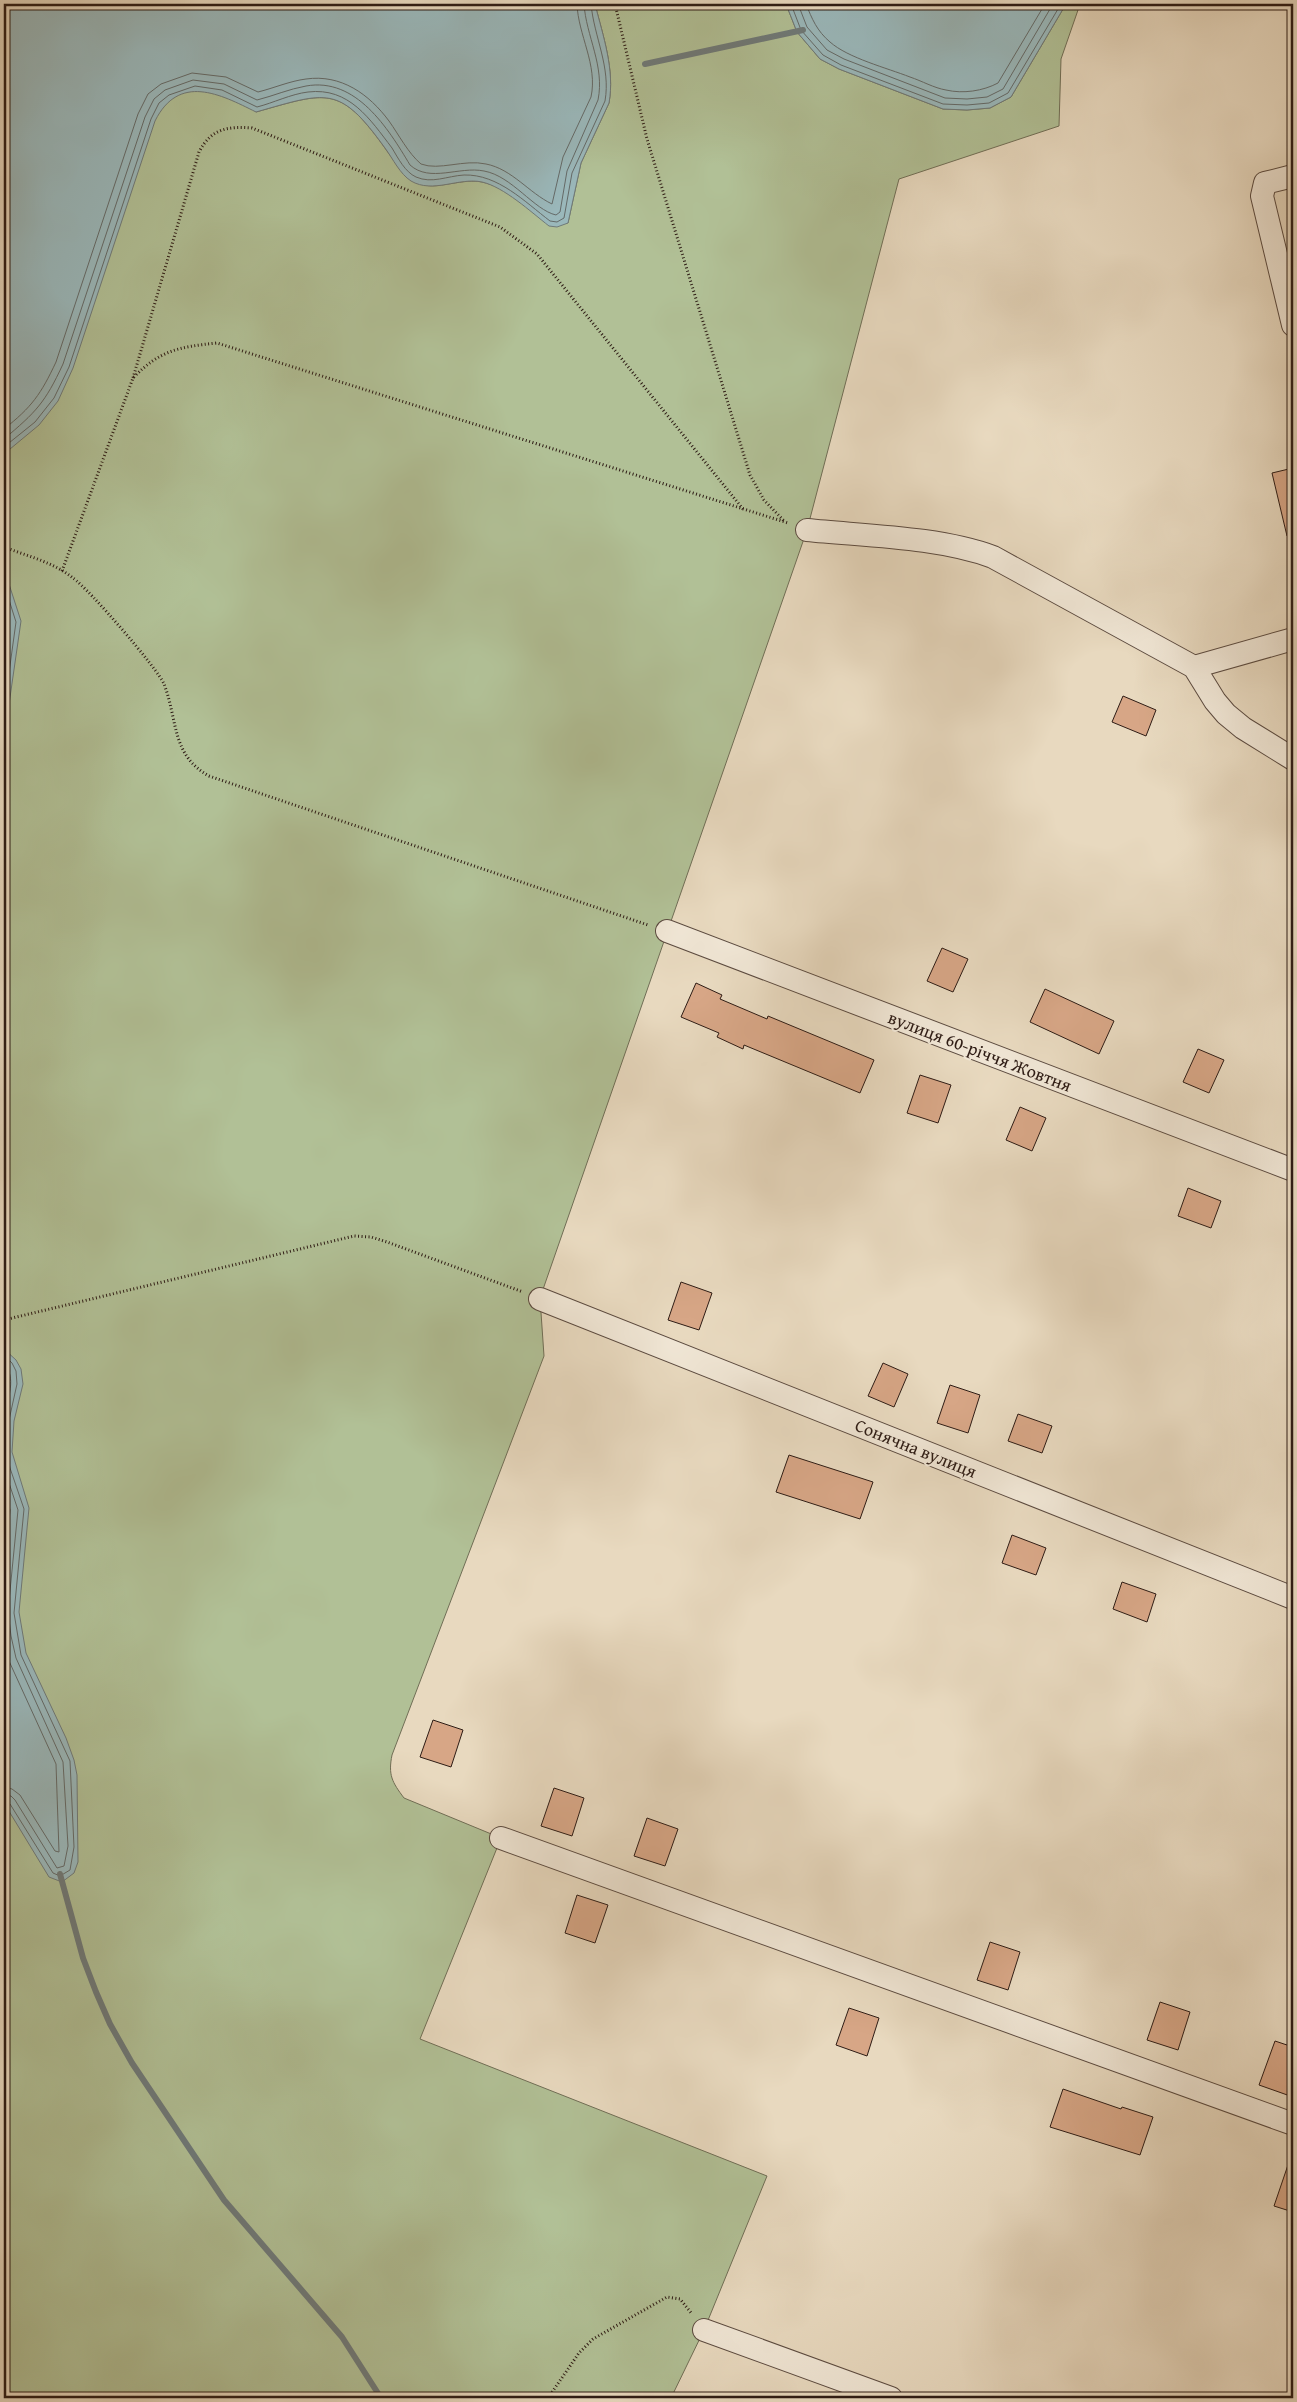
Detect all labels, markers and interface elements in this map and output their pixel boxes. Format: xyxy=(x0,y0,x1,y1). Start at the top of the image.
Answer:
street label: вулиця 60-річчя Жовтня xyxy=(884,1004,1076,1098)
street label: Сонячна вулиця xyxy=(851,1411,981,1485)

